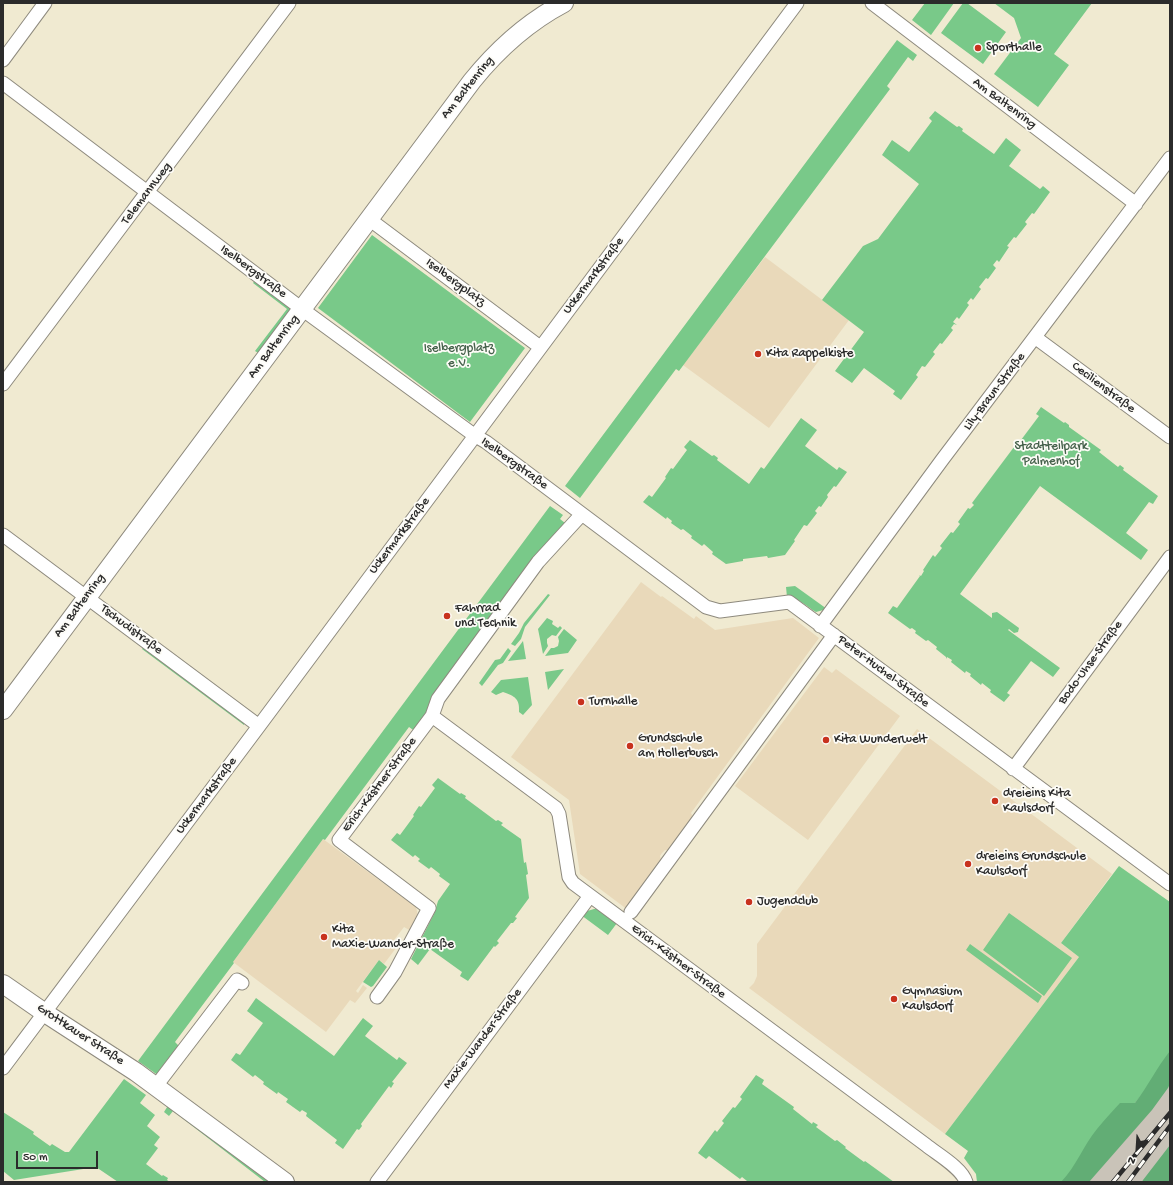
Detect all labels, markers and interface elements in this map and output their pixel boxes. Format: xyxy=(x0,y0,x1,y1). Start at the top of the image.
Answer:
place label: Sporthalle xyxy=(986,40,1042,56)
marker: Sporthalle xyxy=(973,43,983,53)
street label: Am Baltenring xyxy=(438,54,498,122)
street label: Am Baltenring xyxy=(969,75,1039,133)
street label: Telemannweg xyxy=(118,160,176,228)
street label: Uckermarkstraße xyxy=(560,234,628,318)
street label: Iselbergstraße xyxy=(217,242,289,302)
street label: Iselbergplatz xyxy=(422,256,488,310)
street label: Am Baltenring xyxy=(245,312,303,382)
park label: Iselbergplatz e.V. xyxy=(424,341,494,372)
place label: Kita Rappelkiste xyxy=(766,346,853,362)
marker: Kita Rappelkiste xyxy=(753,349,763,359)
street label: Lily-Braun-Straße xyxy=(961,350,1029,434)
street label: Cecilienstraße xyxy=(1068,359,1138,417)
street label: Iselbergstraße xyxy=(477,434,551,494)
park label: Stadtteilpark Palmenhof xyxy=(1014,439,1088,470)
street label: Uckermarkstraße xyxy=(366,494,434,578)
street label: Am Baltenring xyxy=(51,571,109,641)
street label: Tschudistraße xyxy=(97,601,165,659)
place label: Fahrrad und Technik xyxy=(455,601,516,632)
marker: Fahrrad und Technik xyxy=(442,611,452,621)
street label: Bodo-Uhse-Straße xyxy=(1055,618,1127,708)
street label: Peter-Huchel-Straße xyxy=(834,632,932,712)
place label: Turnhalle xyxy=(589,694,638,710)
marker: Turnhalle xyxy=(576,697,586,707)
place label: Grundschule am Hollerbusch xyxy=(638,731,718,762)
place label: Kita Wunderwelt xyxy=(834,732,927,748)
street label: Erich-Kästner-Straße xyxy=(339,734,421,836)
marker: Kita Wunderwelt xyxy=(821,735,831,745)
marker: Grundschule am Hollerbusch xyxy=(625,741,635,751)
street label: Uckermarkstraße xyxy=(173,754,241,838)
place label: dreieins Kita Kaulsdorf xyxy=(1003,786,1071,817)
marker: dreieins Kita Kaulsdorf xyxy=(990,796,1000,806)
place label: dreieins Grundschule Kaulsdorf xyxy=(976,849,1086,880)
marker: dreieins Grundschule Kaulsdorf xyxy=(963,859,973,869)
place label: Jugendclub xyxy=(757,894,818,910)
marker: Jugendclub xyxy=(744,897,754,907)
street label: Erich-Kästner-Straße xyxy=(627,921,729,1003)
place label: Kita Maxie-Wander-Straße xyxy=(332,922,454,953)
marker: Kita Maxie-Wander-Straße xyxy=(319,932,329,942)
place label: Gymnasium Kaulsdorf xyxy=(902,984,962,1015)
street label: Maxie-Wander-Straße xyxy=(440,986,526,1092)
marker: Gymnasium Kaulsdorf xyxy=(889,994,899,1004)
street label: Grottkauer Straße xyxy=(33,1001,127,1069)
north arrow xyxy=(1117,1129,1157,1169)
scale bar xyxy=(18,1143,100,1169)
text: 50 m xyxy=(23,1151,48,1165)
text: N xyxy=(1126,1153,1138,1167)

